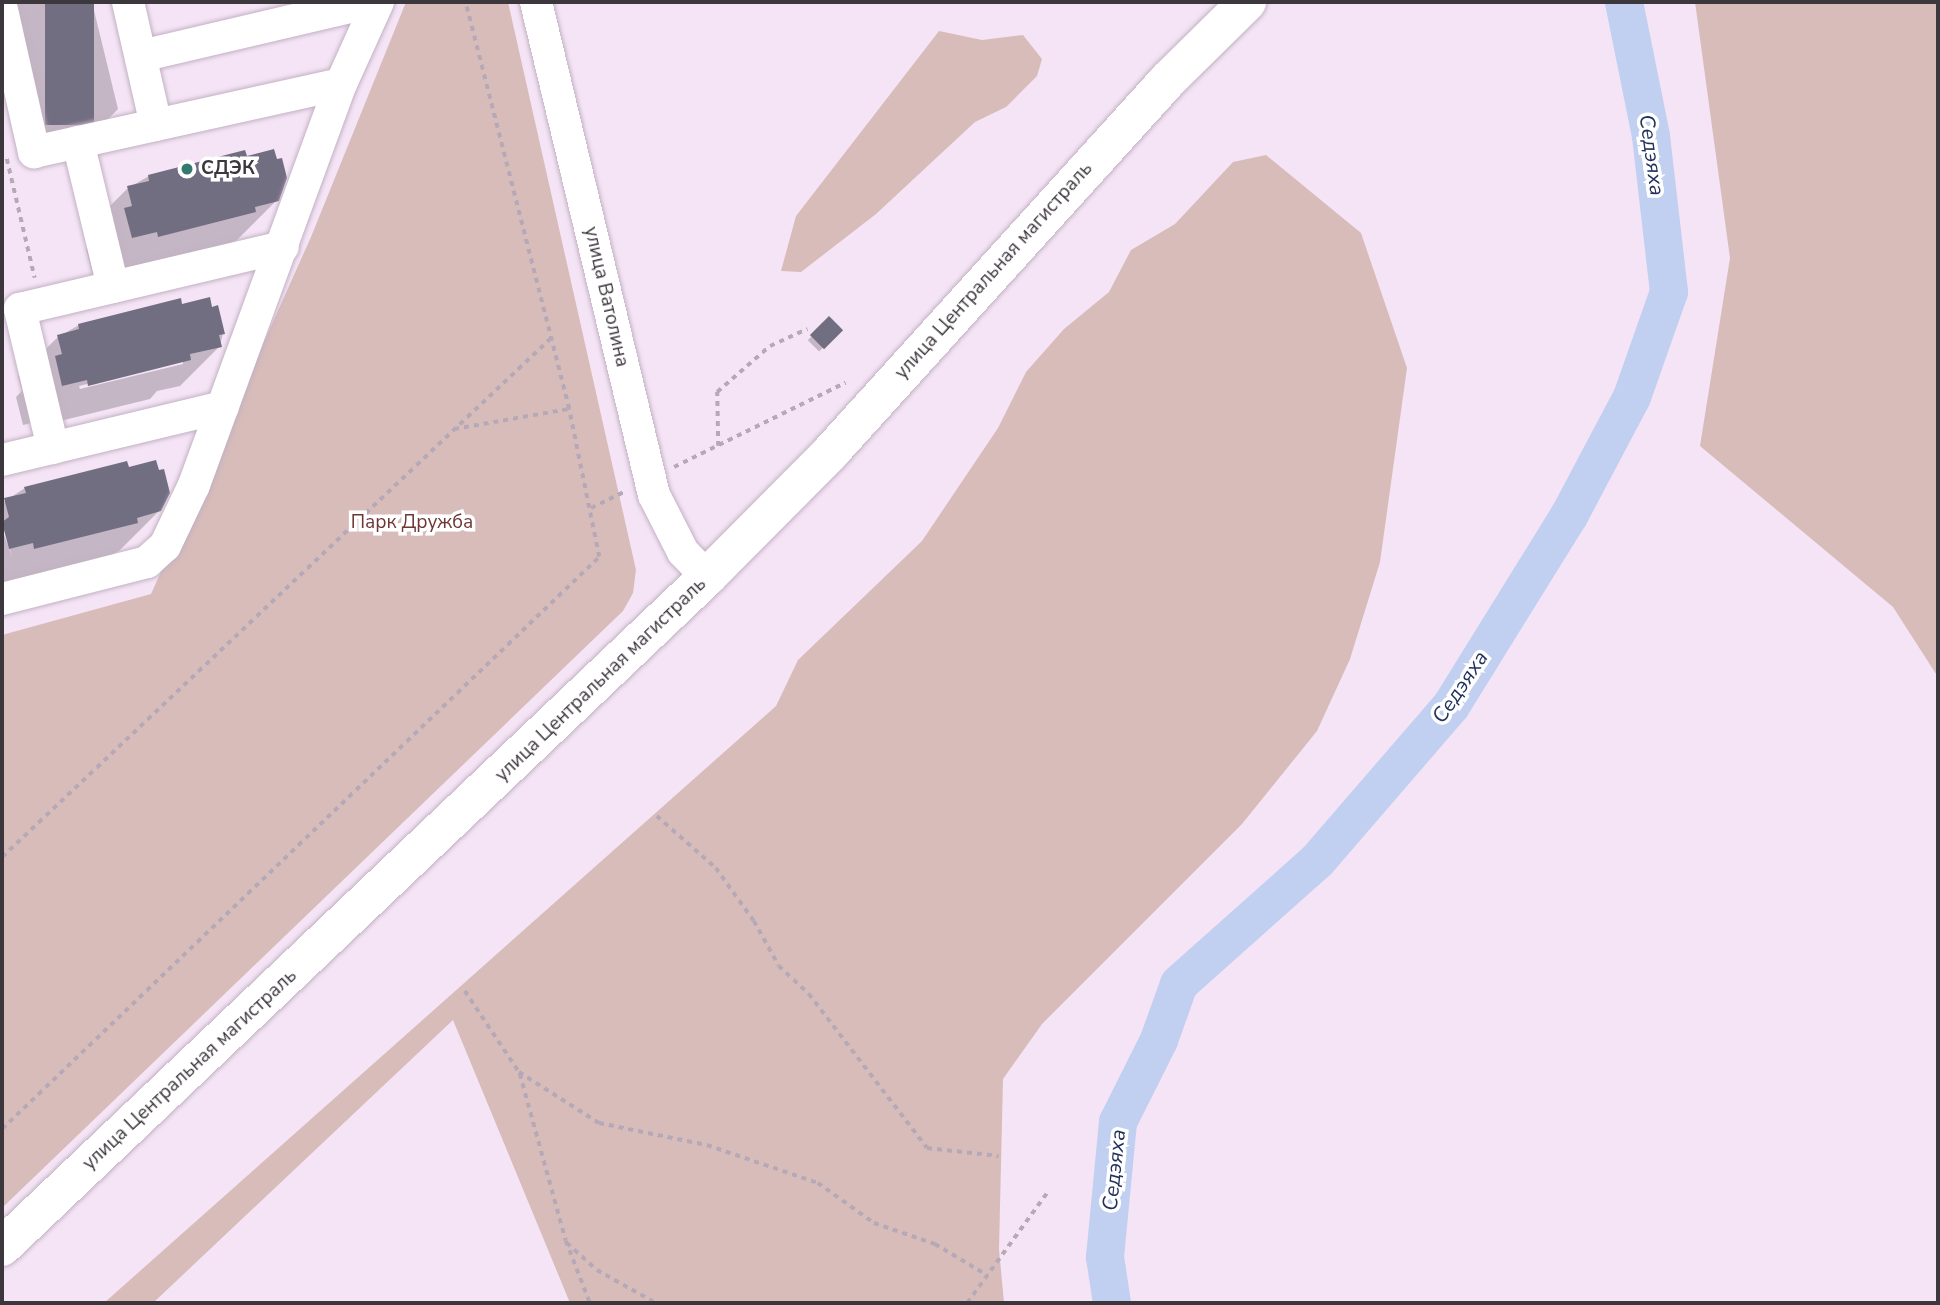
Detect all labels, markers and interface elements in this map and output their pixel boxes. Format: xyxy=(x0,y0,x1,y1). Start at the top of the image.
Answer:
water label: Седэяха xyxy=(1634,113,1670,197)
place label: СДЭК xyxy=(201,158,255,180)
street label: улица Центральная магистраль xyxy=(890,158,1098,384)
marker: СДЭК xyxy=(179,161,195,177)
street label: улица Ватолина xyxy=(579,225,633,369)
park label: Парк Дружба xyxy=(351,512,473,534)
street label: улица Центральная магистраль xyxy=(491,573,711,787)
water label: Седэяха xyxy=(1427,646,1493,728)
street label: улица Центральная магистраль xyxy=(78,965,302,1175)
water label: Седэяха xyxy=(1097,1128,1131,1212)

